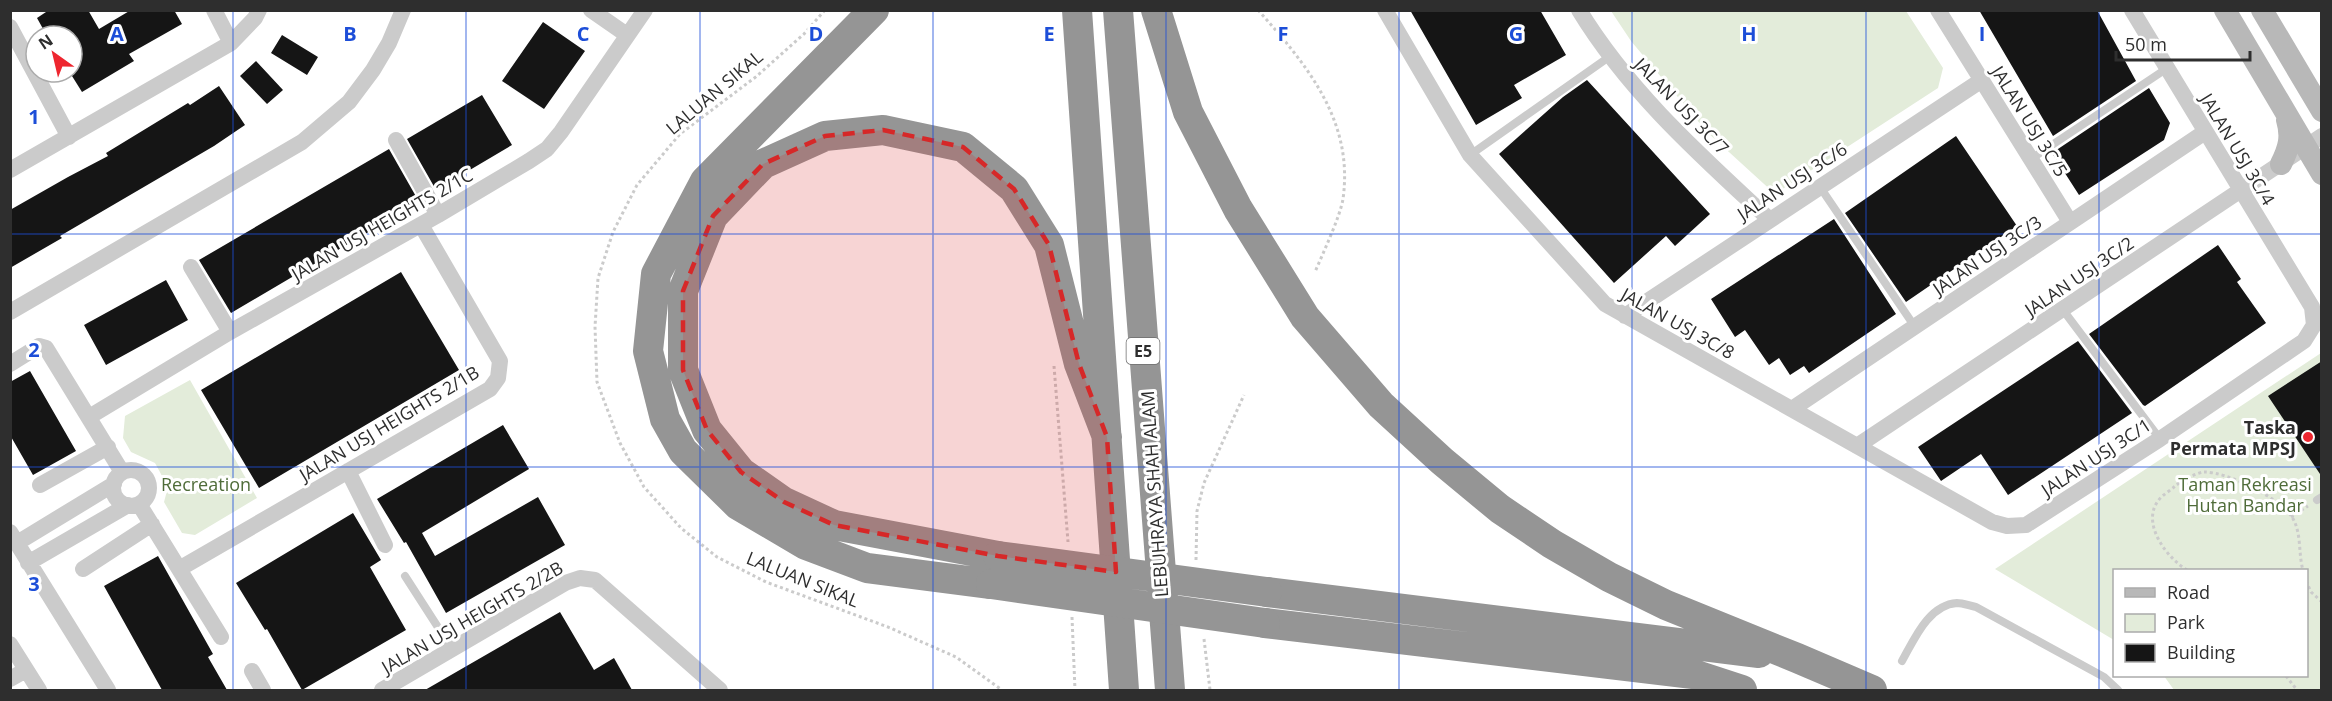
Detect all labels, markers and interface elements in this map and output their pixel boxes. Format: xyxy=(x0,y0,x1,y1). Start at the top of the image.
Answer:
text: A xyxy=(110,20,124,47)
text: B xyxy=(343,20,357,47)
text: C xyxy=(577,20,590,47)
text: D xyxy=(809,20,823,47)
text: E xyxy=(1043,20,1055,47)
text: F xyxy=(1278,20,1288,47)
text: G xyxy=(1509,20,1523,47)
text: H xyxy=(1741,20,1757,47)
text: I xyxy=(1979,20,1985,47)
north arrow xyxy=(24,24,84,84)
scale bar xyxy=(2116,24,2250,62)
text: N xyxy=(34,29,57,54)
text: 50 m xyxy=(2125,32,2167,56)
street label: LALUAN SIKAL xyxy=(660,44,768,140)
street label: JALAN USJ 3C/7 xyxy=(1628,51,1734,160)
street label: JALAN USJ 3C/5 xyxy=(1985,59,2074,181)
street label: JALAN USJ 3C/4 xyxy=(2194,87,2281,209)
text: 1 xyxy=(28,103,40,130)
street label: JALAN USJ 3C/6 xyxy=(1731,137,1851,227)
street label: JALAN USJ HEIGHTS 2/1C xyxy=(285,162,477,287)
street label: JALAN USJ 3C/3 xyxy=(1926,210,2046,301)
street label: JALAN USJ 3C/2 xyxy=(2018,231,2138,322)
street label: JALAN USJ 3C/8 xyxy=(1615,281,1739,364)
text: 2 xyxy=(28,336,40,363)
road number: E5 xyxy=(1126,338,1160,364)
street label: JALAN USJ HEIGHTS 2/1B xyxy=(293,360,483,487)
street label: LEBUHRAYA SHAH ALAM xyxy=(1135,390,1173,598)
street label: JALAN USJ 3C/1 xyxy=(2035,413,2155,503)
place label: Taska Permata MPSJ xyxy=(2170,415,2296,460)
marker: Taska Permata MPSJ xyxy=(2301,430,2315,444)
park label: Recreation xyxy=(161,472,251,496)
park label: Taman Rekreasi Hutan Bandar xyxy=(2178,472,2312,517)
street label: LALUAN SIKAL xyxy=(743,545,863,613)
street label: JALAN USJ HEIGHTS 2/2B xyxy=(375,555,567,680)
legend xyxy=(2113,569,2308,677)
text: 3 xyxy=(28,570,40,597)
text: Road xyxy=(2167,580,2210,604)
text: Park xyxy=(2167,610,2205,634)
text: Building xyxy=(2167,640,2235,664)

